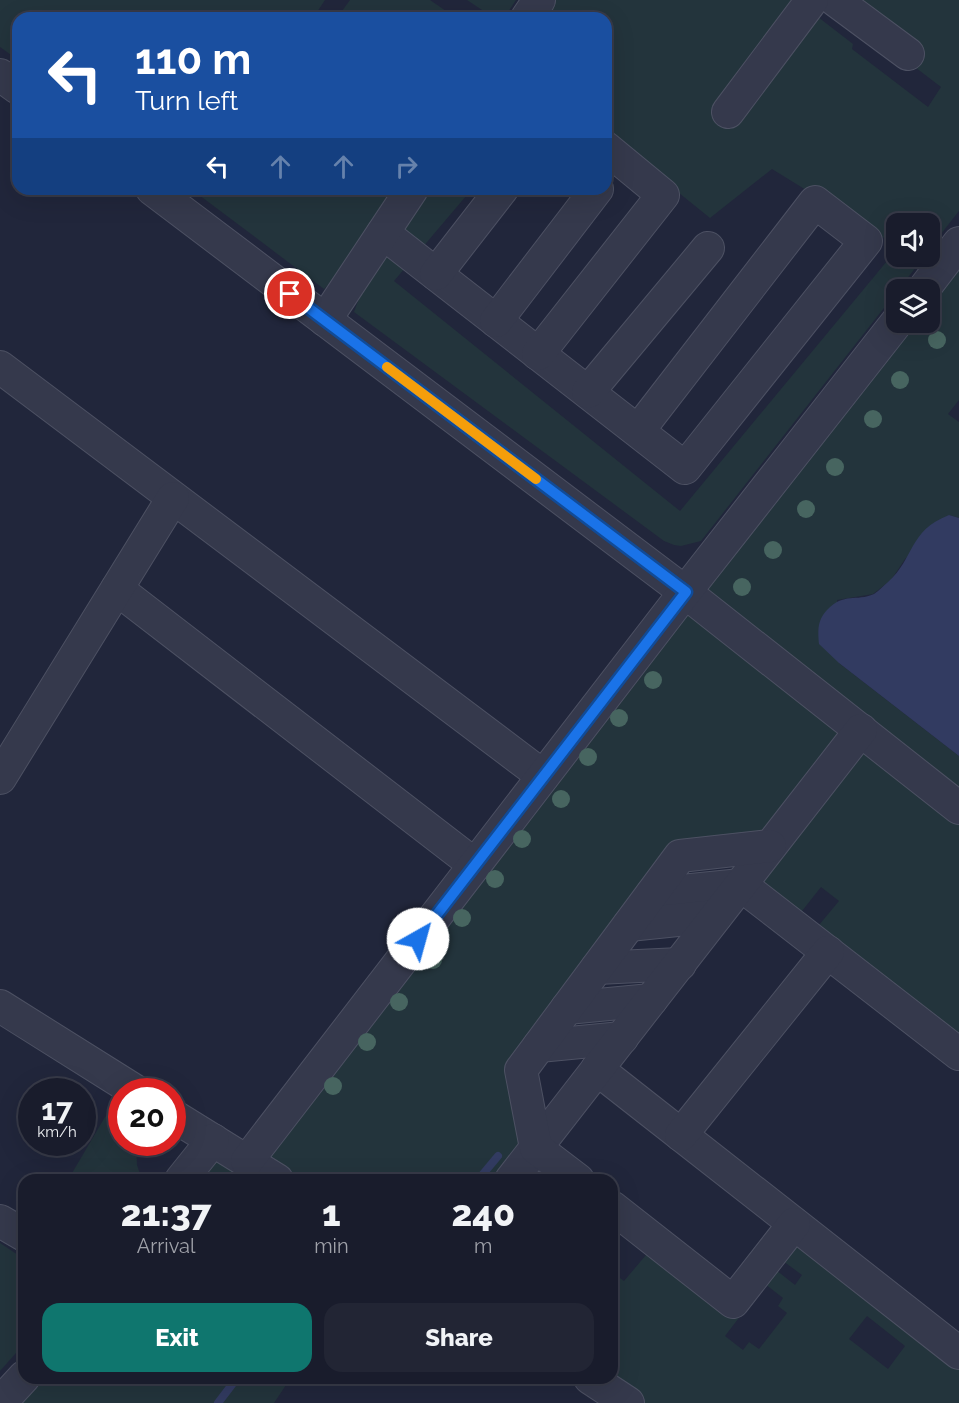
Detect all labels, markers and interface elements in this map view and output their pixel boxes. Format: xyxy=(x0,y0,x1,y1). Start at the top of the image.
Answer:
text: 110 m xyxy=(135,35,251,84)
icon: left xyxy=(36,36,114,114)
text: Turn left xyxy=(135,85,238,116)
icon: left xyxy=(201,150,234,183)
icon: ahead xyxy=(264,150,297,183)
icon: ahead xyxy=(327,150,360,183)
icon: right xyxy=(390,150,423,183)
map controls xyxy=(886,213,940,333)
button: sound xyxy=(886,213,940,267)
pin xyxy=(264,268,315,319)
icon: arrive xyxy=(273,277,306,310)
button: layers xyxy=(886,279,940,333)
position arrow xyxy=(386,907,450,971)
speed limit sign: 20 xyxy=(108,1078,186,1156)
text: 17 xyxy=(41,1092,73,1127)
text: km/h xyxy=(37,1123,77,1141)
text: 21:37 xyxy=(121,1192,211,1234)
text: 1 xyxy=(322,1192,341,1234)
text: 240 xyxy=(451,1192,515,1234)
text: Arrival xyxy=(137,1234,195,1258)
text: min xyxy=(314,1234,349,1258)
text: m xyxy=(474,1234,492,1258)
button: Exit xyxy=(42,1303,312,1372)
button: Share xyxy=(324,1303,594,1372)

